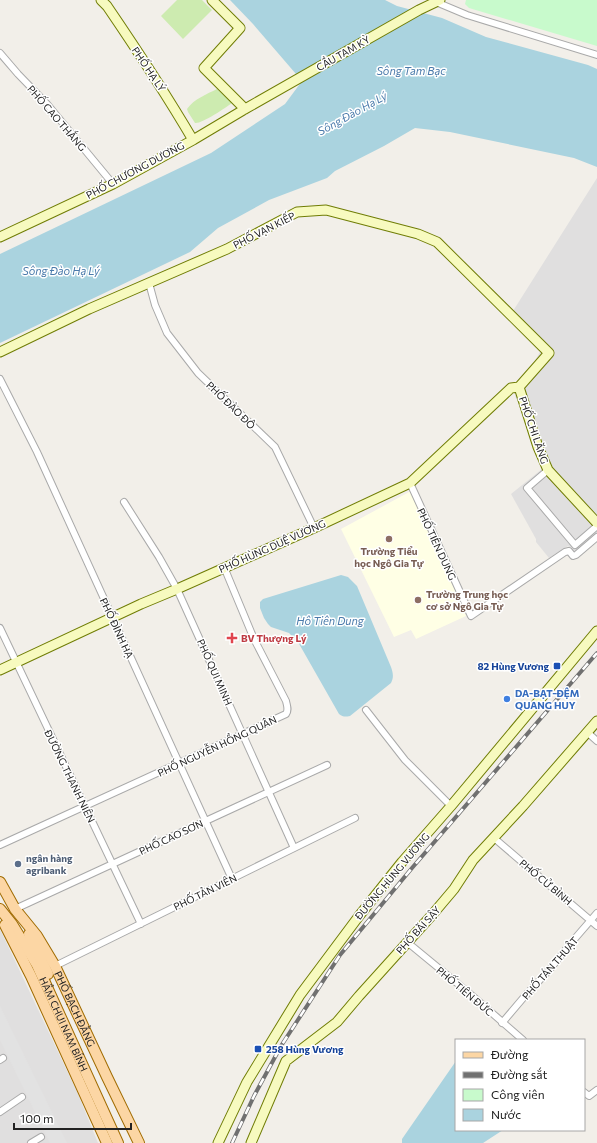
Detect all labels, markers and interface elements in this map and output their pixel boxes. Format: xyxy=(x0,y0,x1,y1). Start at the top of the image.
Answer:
street label: CẦU TAM KỲ xyxy=(314,32,372,73)
street label: PHỐ HẠ LÝ xyxy=(130,44,169,94)
water label: Sông Tam Bạc xyxy=(376,64,446,77)
street label: PHỐ CAO THẮNG xyxy=(25,82,90,153)
water label: Sông Đào Hạ Lý xyxy=(315,88,389,137)
street label: PHỐ CHƯƠNG DƯƠNG xyxy=(83,138,186,201)
street label: PHỐ VẠN KIẾP xyxy=(230,208,297,251)
water label: Sông Đào Hạ Lý xyxy=(22,264,100,277)
street label: PHỐ ĐÀO ĐÔ xyxy=(204,378,259,431)
street label: PHỐ CHI LĂNG xyxy=(517,394,552,465)
street label: PHỐ TIÊN DUNG xyxy=(415,506,460,582)
street label: PHỐ HÙNG DUỆ VƯƠNG xyxy=(216,516,327,575)
marker: Trường Tiểu học Ngô Gia Tự xyxy=(384,534,394,544)
place label: Trường Tiểu học Ngô Gia Tự xyxy=(354,545,424,569)
place label: Trường Trung học cơ sở Ngô Gia Tự xyxy=(426,588,508,612)
street label: PHỐ ĐÌNH HẠ xyxy=(98,595,137,660)
marker: Trường Trung học cơ sở Ngô Gia Tự xyxy=(413,595,423,605)
water label: Hô Tiên Dung xyxy=(296,614,365,627)
marker: BV Thượng Lý xyxy=(226,632,238,644)
place label: BV Thượng Lý xyxy=(241,632,307,644)
street label: PHỐ QUI MINH xyxy=(195,637,236,707)
place label: 82 Hùng Vương xyxy=(477,660,549,672)
marker: 82 Hùng Vương xyxy=(552,661,562,671)
place label: DA-BẠT-ĐỆM QUANG HUY xyxy=(515,687,580,711)
marker: DA-BẠT-ĐỆM QUANG HUY xyxy=(502,694,512,704)
street label: PHỐ NGUYỄN HỒNG QUÂN xyxy=(155,712,278,779)
street label: ĐƯỜNG THANH NIÊN xyxy=(42,727,98,824)
street label: PHỐ CAO SƠN xyxy=(137,816,205,857)
street label: ĐƯỜNG HÙNG VƯƠNG xyxy=(352,830,432,923)
place label: ngân hàng agribank xyxy=(26,852,73,876)
street label: PHỐ CỬ BÌNH xyxy=(517,856,575,907)
marker: ngân hàng agribank xyxy=(13,859,23,869)
street label: PHỐ TẢN VIÊN xyxy=(171,871,239,912)
street label: PHỐ BÃI SẬY xyxy=(393,903,443,956)
street label: PHỐ TÁN THUẬT xyxy=(519,933,581,1002)
street label: PHỐ TIÊN ĐỨC xyxy=(434,963,497,1018)
street label: PHỐ BẠCH ĐẰNG xyxy=(52,969,98,1049)
street label: HẦM CHUI NAM BÍNH xyxy=(37,975,91,1073)
legend xyxy=(455,1039,585,1131)
place label: 258 Hùng Vương xyxy=(266,1043,344,1055)
marker: 258 Hùng Vương xyxy=(253,1044,263,1054)
text: Đường xyxy=(490,1047,529,1061)
text: Đường sắt xyxy=(490,1067,547,1081)
text: Công viên xyxy=(491,1087,545,1101)
scale bar xyxy=(14,1105,131,1131)
text: Nước xyxy=(491,1107,521,1121)
text: 100 m xyxy=(20,1111,54,1125)

